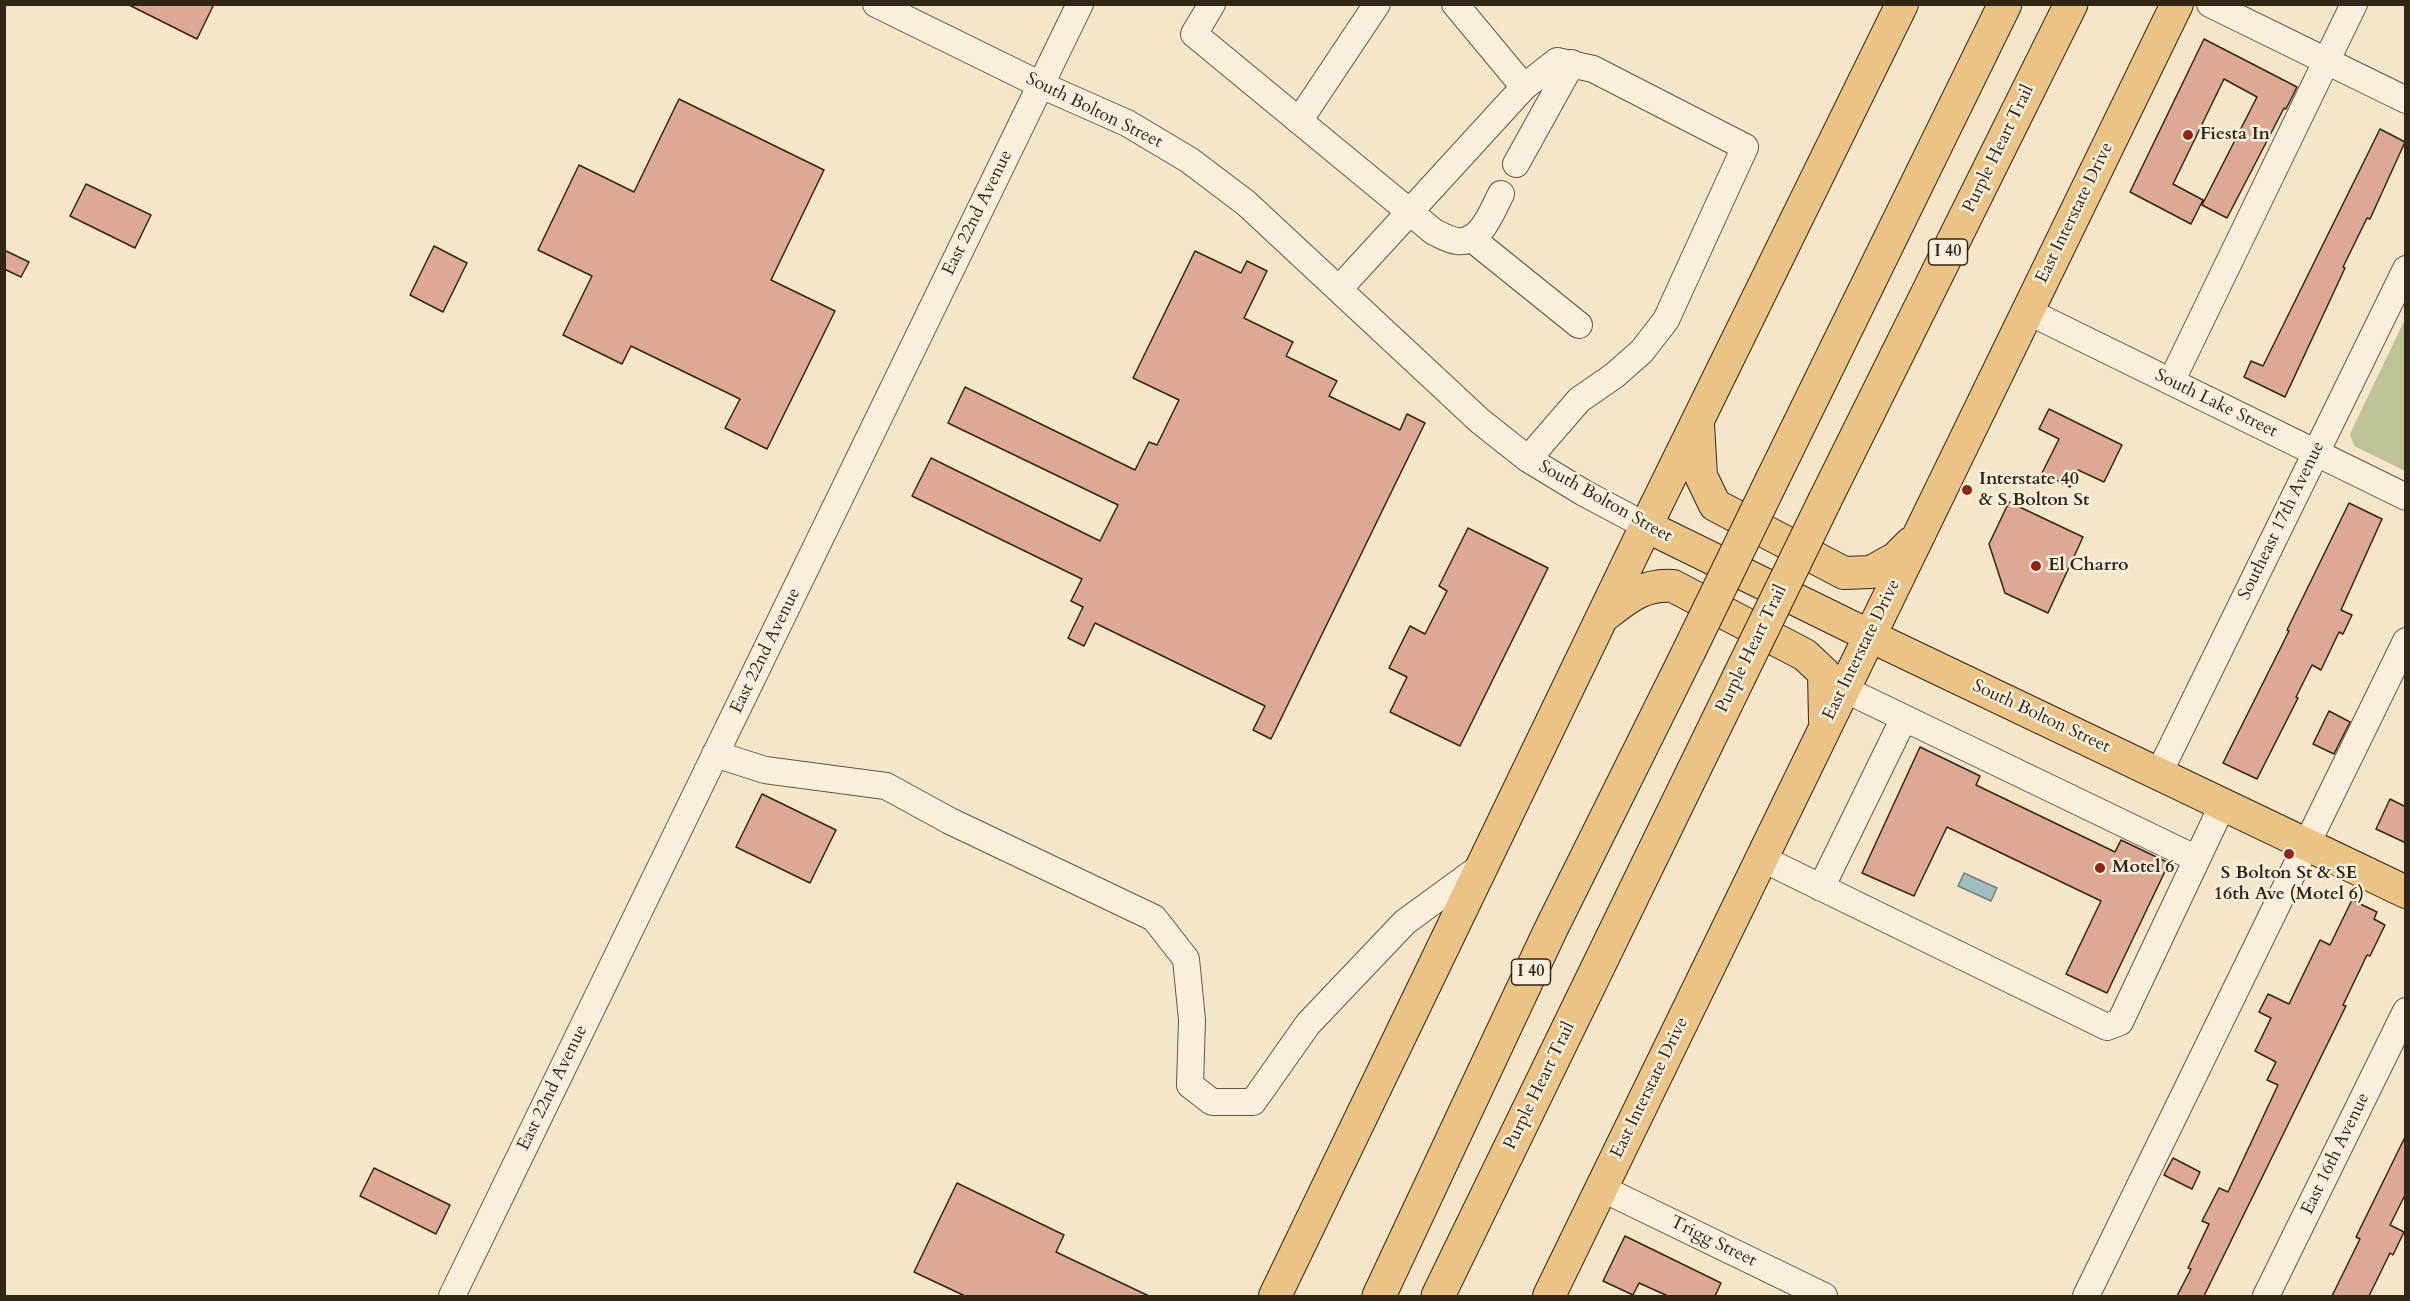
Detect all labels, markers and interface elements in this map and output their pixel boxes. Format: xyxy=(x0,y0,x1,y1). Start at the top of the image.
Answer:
street label: South Bolton Street xyxy=(1022,69,1166,153)
street label: Purple Heart Trail xyxy=(1959,82,2039,216)
place label: Fiesta In xyxy=(2200,124,2270,146)
marker: Fiesta In xyxy=(2181,128,2195,142)
street label: East Interstate Drive xyxy=(2032,139,2118,287)
street label: East 22nd Avenue xyxy=(938,147,1018,279)
road number: I 40 xyxy=(1928,239,1968,265)
street label: South Lake Street xyxy=(2151,365,2281,443)
street label: Southeast 17th Avenue xyxy=(2234,438,2330,604)
street label: South Bolton Street xyxy=(1534,456,1676,548)
place label: Interstate 40 & S Bolton St xyxy=(1979,469,2089,512)
marker: Interstate 40 & S Bolton St xyxy=(1960,483,1974,497)
place label: El Charro xyxy=(2048,555,2129,577)
marker: El Charro xyxy=(2029,559,2043,573)
street label: East Interstate Drive xyxy=(1819,576,1905,724)
street label: Purple Heart Trail xyxy=(1712,582,1792,716)
street label: East 22nd Avenue xyxy=(726,585,806,717)
street label: South Bolton Street xyxy=(1969,676,2113,758)
marker: S Bolton St & SE 16th Ave (Motel 6) xyxy=(2282,847,2296,861)
place label: Motel 6 xyxy=(2112,857,2175,879)
marker: Motel 6 xyxy=(2093,861,2107,875)
place label: S Bolton St & SE 16th Ave (Motel 6) xyxy=(2214,863,2364,906)
road number: I 40 xyxy=(1512,959,1550,985)
street label: East Interstate Drive xyxy=(1607,1014,1693,1162)
street label: Purple Heart Trail xyxy=(1500,1019,1580,1153)
street label: East 22nd Avenue xyxy=(513,1022,593,1154)
street label: East 16th Avenue xyxy=(2297,1090,2375,1218)
street label: Trigg Street xyxy=(1666,1212,1760,1272)

